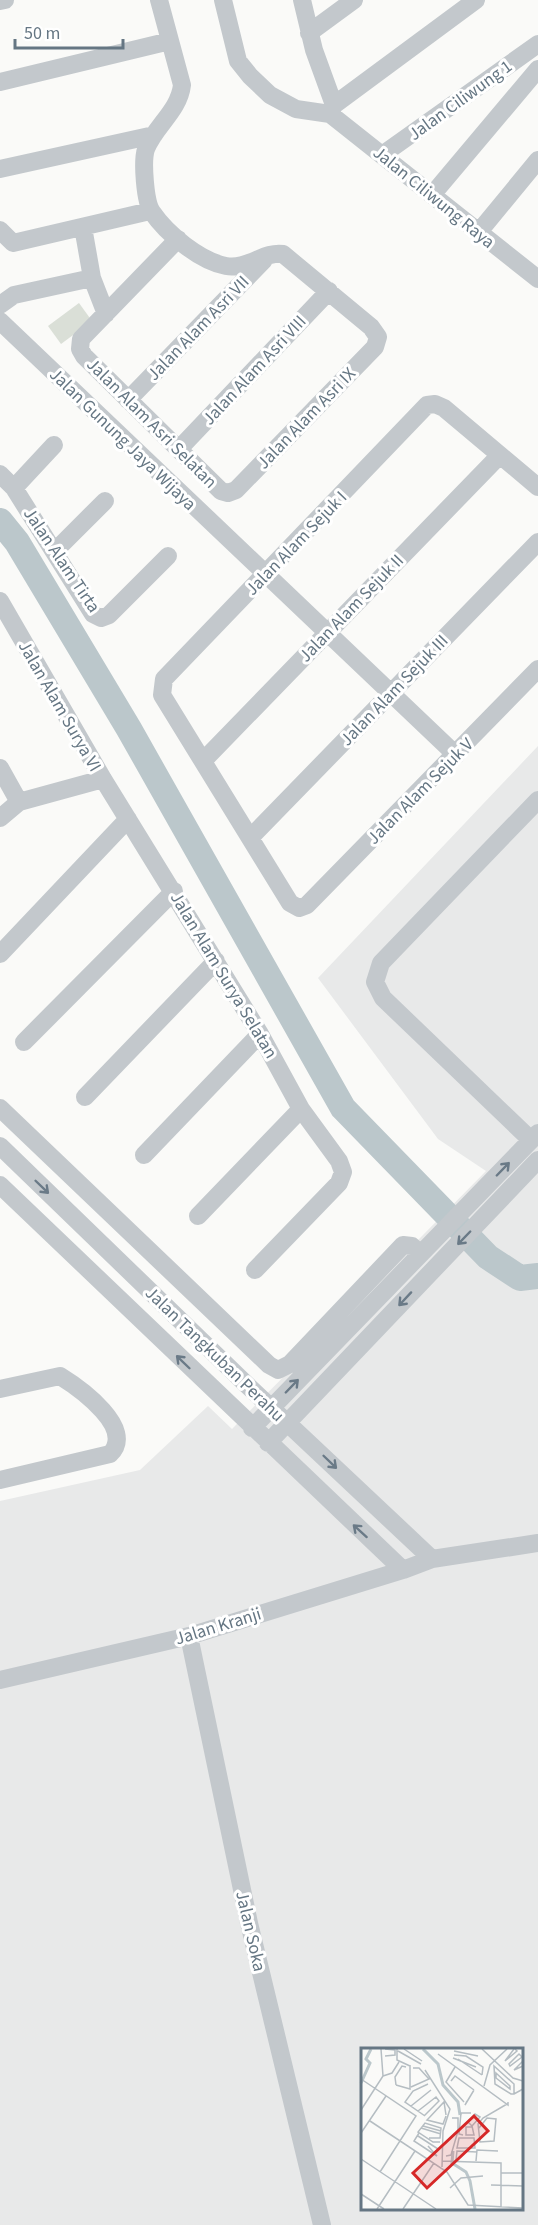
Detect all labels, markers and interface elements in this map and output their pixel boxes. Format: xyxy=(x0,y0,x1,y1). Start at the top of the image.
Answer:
scale bar xyxy=(15,12,123,50)
text: 50 m xyxy=(24,21,60,46)
street label: Jalan Ciliwung 1 xyxy=(403,54,517,147)
street label: Jalan Ciliwung Raya xyxy=(367,140,500,254)
street label: Jalan Alam Asri VII xyxy=(142,270,255,386)
street label: Jalan Alam Asri VIII xyxy=(197,310,312,431)
street label: Jalan Alam Asri Selatan xyxy=(81,353,222,494)
street label: Jalan Gunung Jaya Wijaya xyxy=(44,362,202,516)
street label: Jalan Alam Asri IX xyxy=(251,362,361,475)
street label: Jalan Alam Sejuk I xyxy=(240,485,353,601)
street label: Jalan Alam Tirta xyxy=(17,503,106,618)
street label: Jalan Alam Sejuk II xyxy=(293,549,410,668)
street label: Jalan Alam Sejuk III xyxy=(335,629,454,752)
street label: Jalan Alam Surya VI xyxy=(12,636,107,776)
street label: Jalan Alam Sejuk V xyxy=(362,732,480,850)
street label: Jalan Alam Surya Selatan xyxy=(164,887,283,1063)
one-way arrow xyxy=(496,1161,510,1176)
one-way arrow xyxy=(34,1180,49,1194)
one-way arrow xyxy=(457,1230,471,1245)
street label: Jalan Tangkuban Perahu xyxy=(139,1281,290,1428)
one-way arrow xyxy=(399,1291,413,1306)
one-way arrow xyxy=(176,1355,191,1370)
one-way arrow xyxy=(285,1379,300,1394)
one-way arrow xyxy=(322,1455,337,1470)
one-way arrow xyxy=(353,1524,368,1538)
street label: Jalan Kranji xyxy=(172,1602,264,1651)
street label: Jalan Soka xyxy=(229,1888,272,1974)
inset map xyxy=(361,2048,523,2210)

